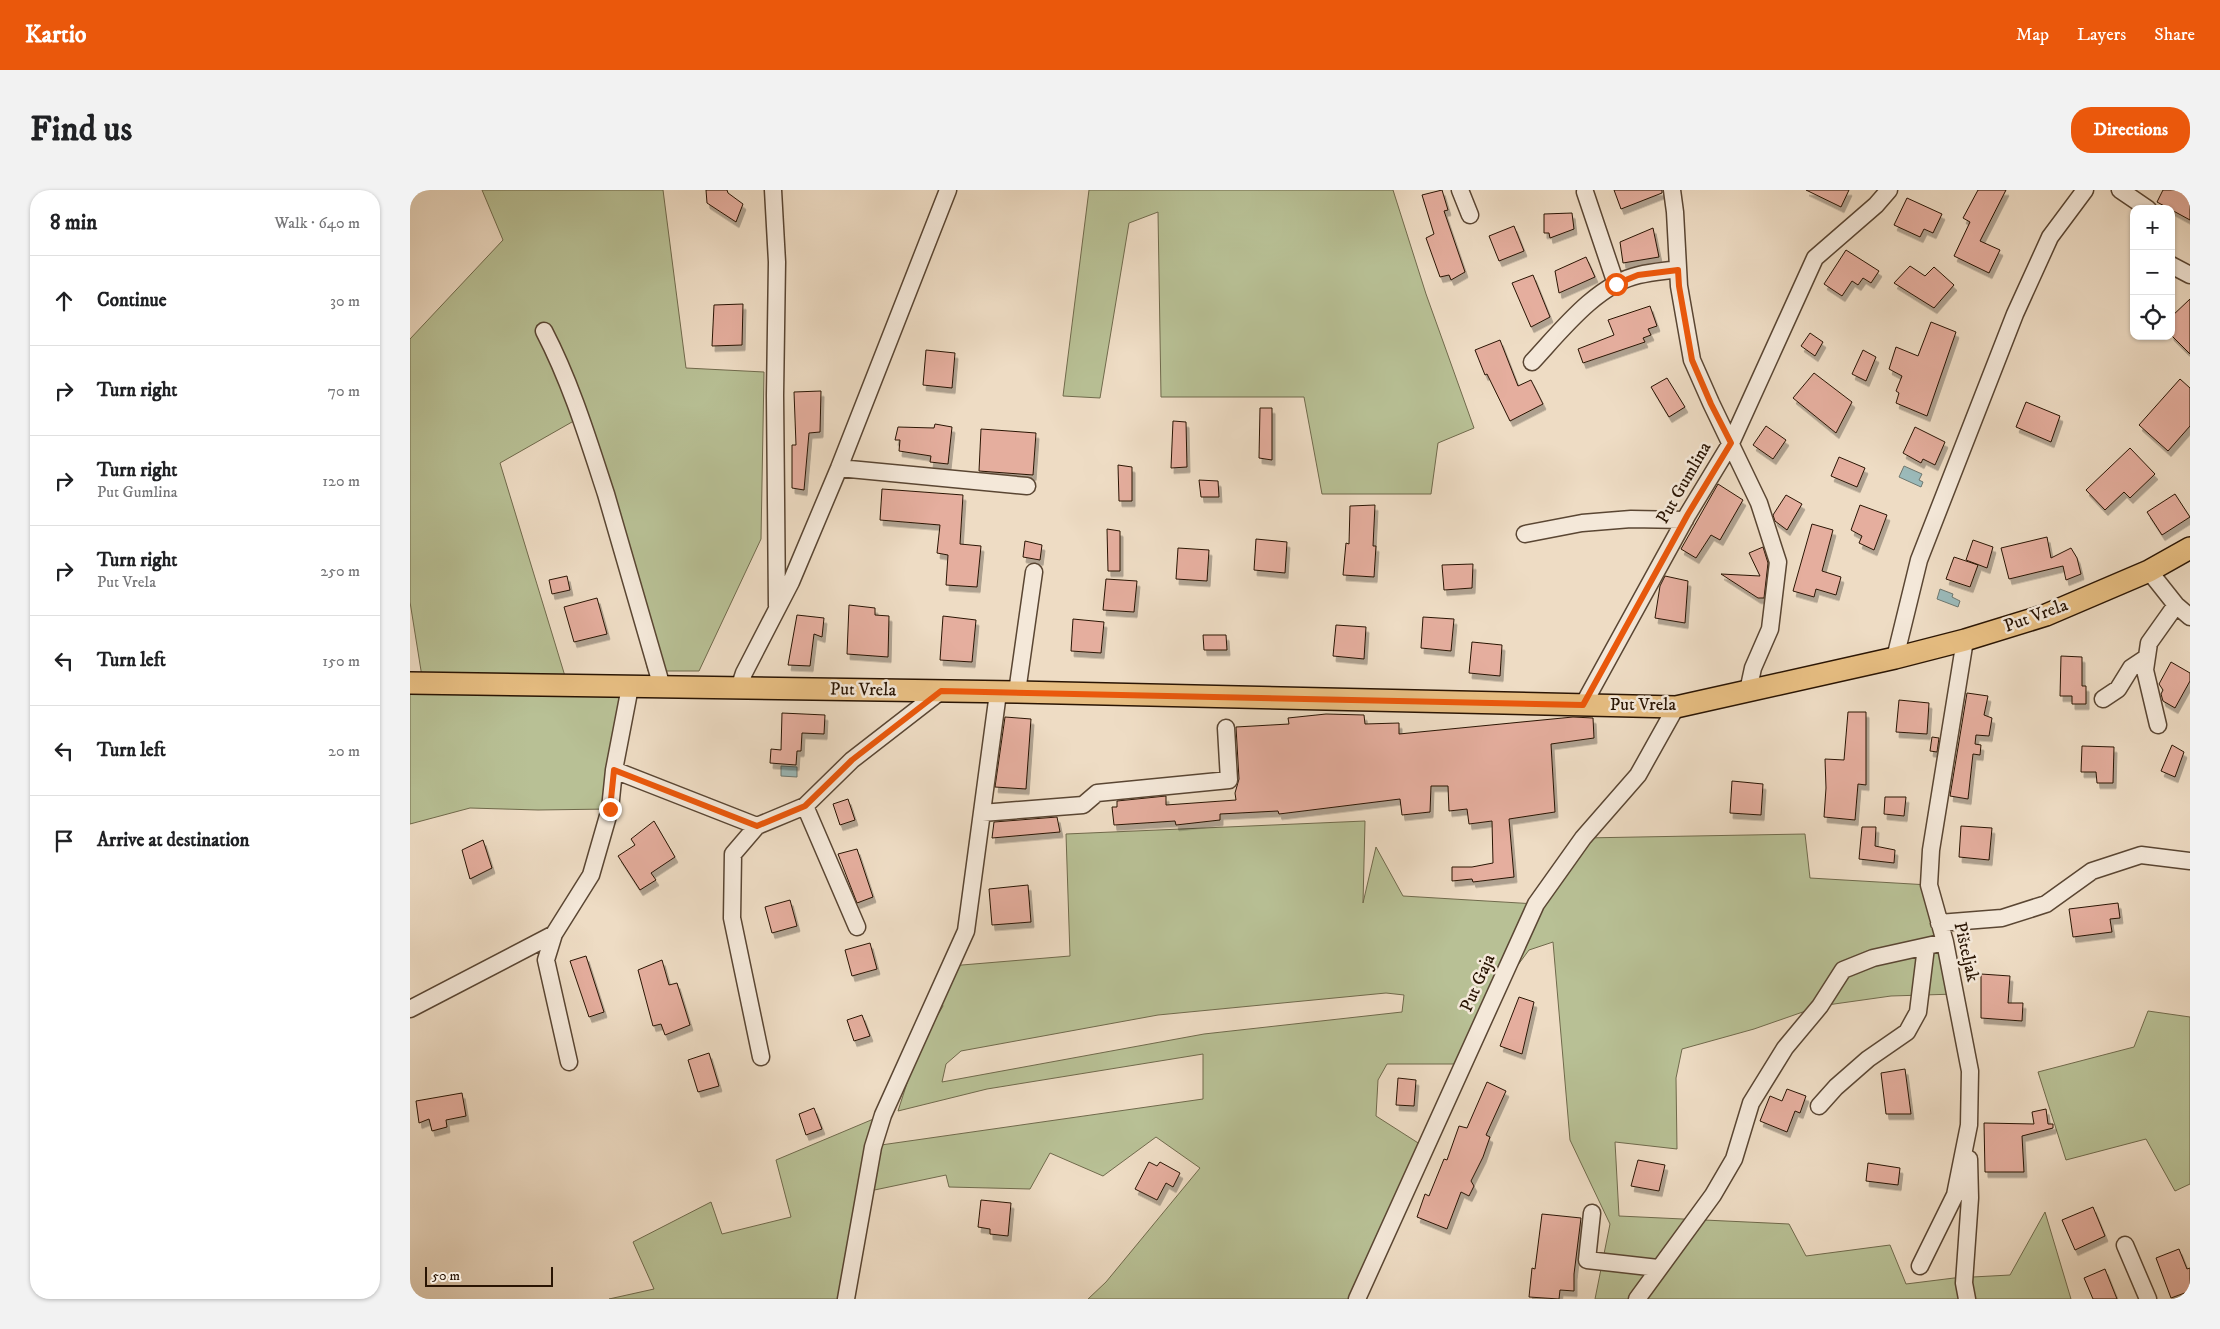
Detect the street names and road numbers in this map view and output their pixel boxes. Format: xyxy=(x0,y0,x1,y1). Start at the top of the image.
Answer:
street label: Put Gumlina xyxy=(1652,438,1716,528)
street label: Put Vrela xyxy=(2001,594,2071,638)
street label: Put Vrela xyxy=(830,678,897,702)
street label: Put Vrela xyxy=(1610,694,1677,716)
street label: Pišteljak xyxy=(1948,920,1984,984)
street label: Put Gaja xyxy=(1456,950,1501,1015)

